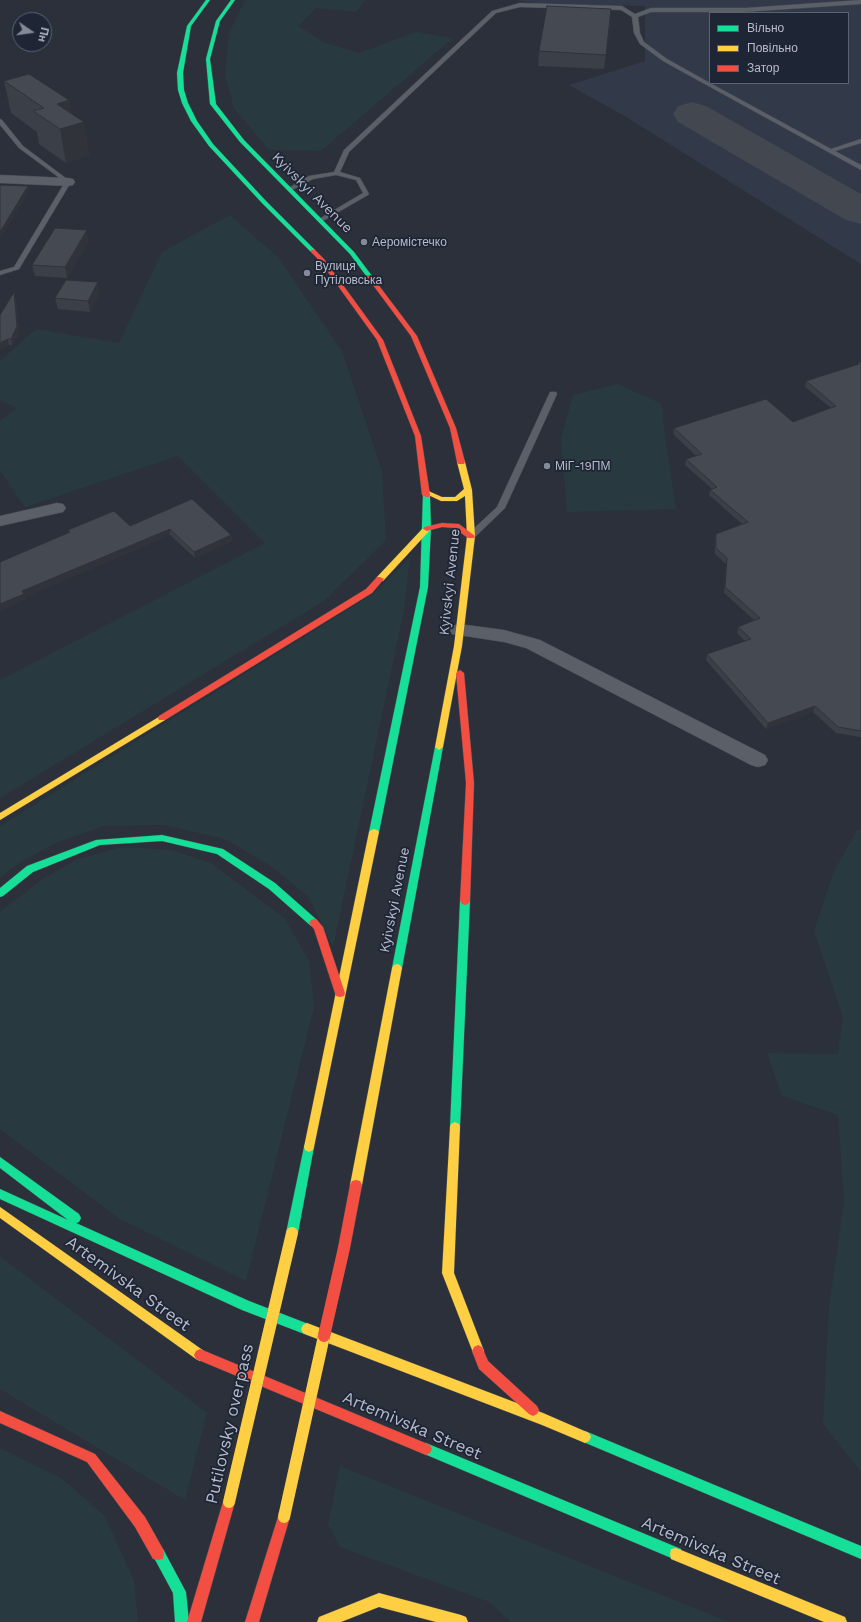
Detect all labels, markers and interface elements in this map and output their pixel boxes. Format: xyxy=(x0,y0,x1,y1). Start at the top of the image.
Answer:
north arrow xyxy=(12,12,52,52)
legend xyxy=(709,12,849,84)
text: Вільно xyxy=(747,21,784,35)
text: Пн xyxy=(35,26,51,43)
text: Повільно xyxy=(747,41,798,55)
text: Затор xyxy=(747,61,779,75)
street label: Kyivskyi Avenue xyxy=(268,149,356,237)
place label: Аеромістечко xyxy=(372,235,447,249)
marker: Аеромістечко xyxy=(359,237,369,247)
place label: Вулиця Путіловська xyxy=(315,259,382,287)
marker: Вулиця Путіловська xyxy=(302,268,312,278)
place label: МіГ-19ПМ xyxy=(555,459,610,473)
marker: МіГ-19ПМ xyxy=(542,461,552,471)
street label: Kyivskyi Avenue xyxy=(436,528,464,636)
street label: Kyivskyi Avenue xyxy=(377,846,413,954)
street label: Artemivska Street xyxy=(62,1232,194,1336)
street label: Putilovsky overpass xyxy=(202,1342,258,1506)
street label: Artemivska Street xyxy=(339,1388,485,1464)
street label: Artemivska Street xyxy=(638,1513,784,1589)

